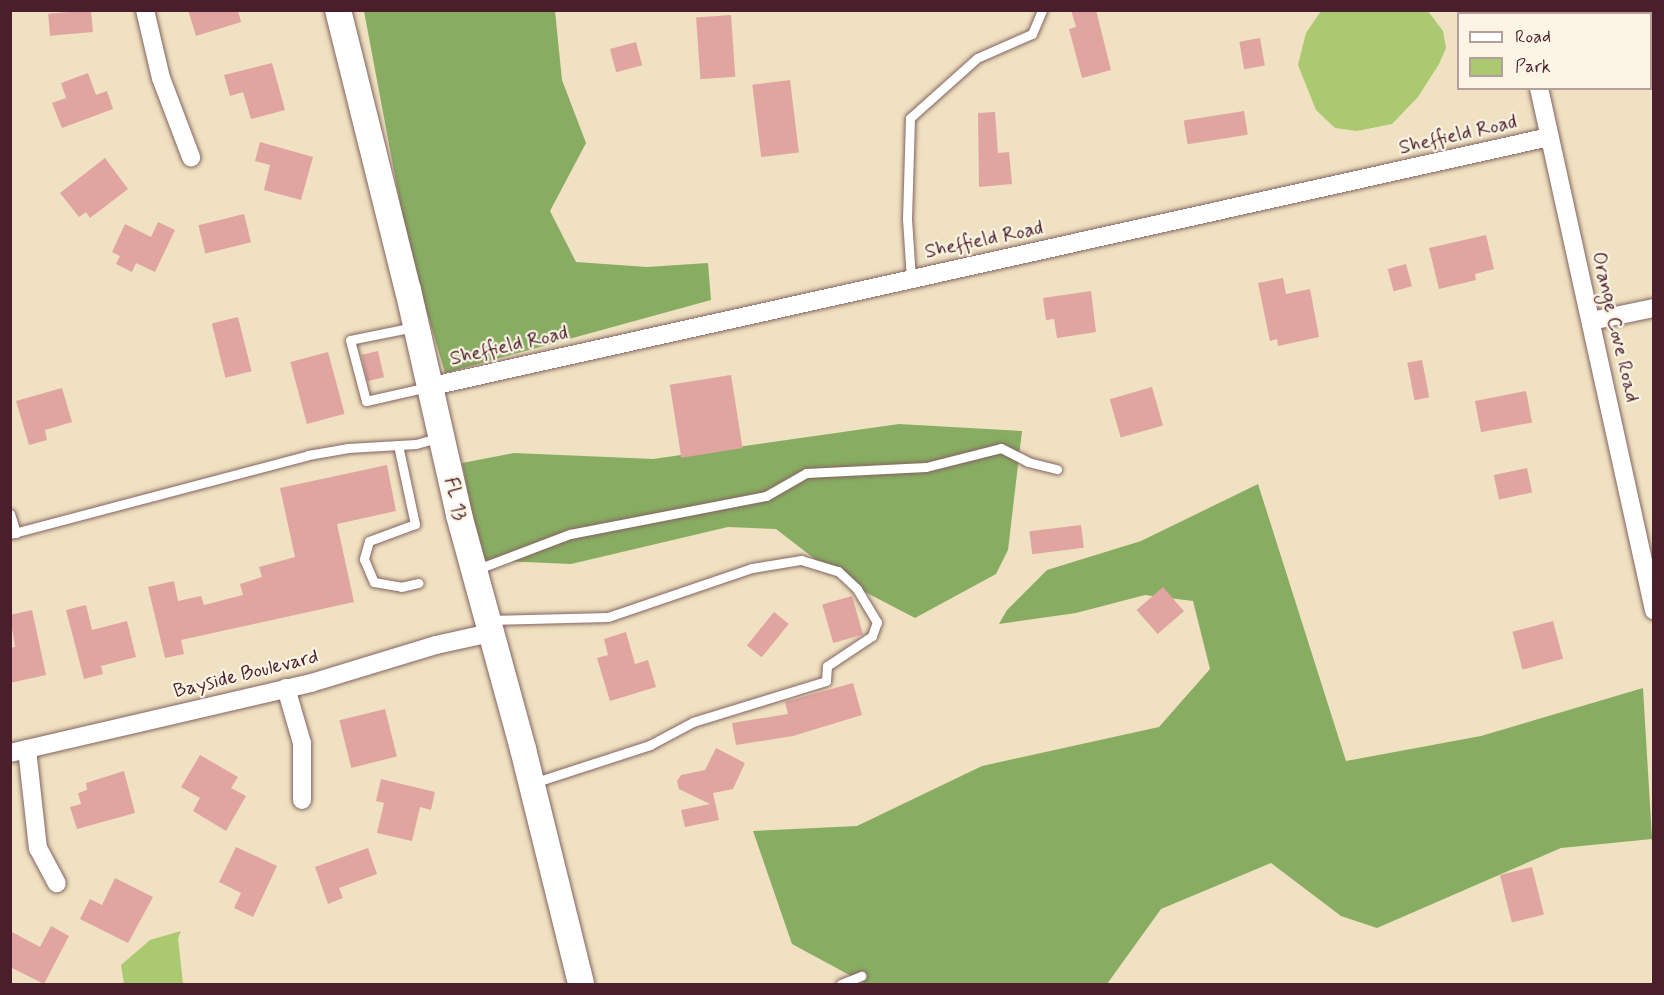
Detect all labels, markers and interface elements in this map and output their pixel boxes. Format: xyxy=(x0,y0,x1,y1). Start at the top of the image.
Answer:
legend xyxy=(1457,12,1652,90)
text: Road xyxy=(1515,25,1551,49)
text: Park xyxy=(1515,55,1551,79)
street label: Sheffield Road xyxy=(1397,110,1519,160)
street label: Sheffield Road xyxy=(923,216,1045,264)
street label: Orange Cove Road xyxy=(1586,250,1644,404)
street label: Sheffield Road xyxy=(448,321,570,371)
street label: FL 13 xyxy=(438,475,472,523)
street label: Bayside Boulevard xyxy=(171,644,321,704)

